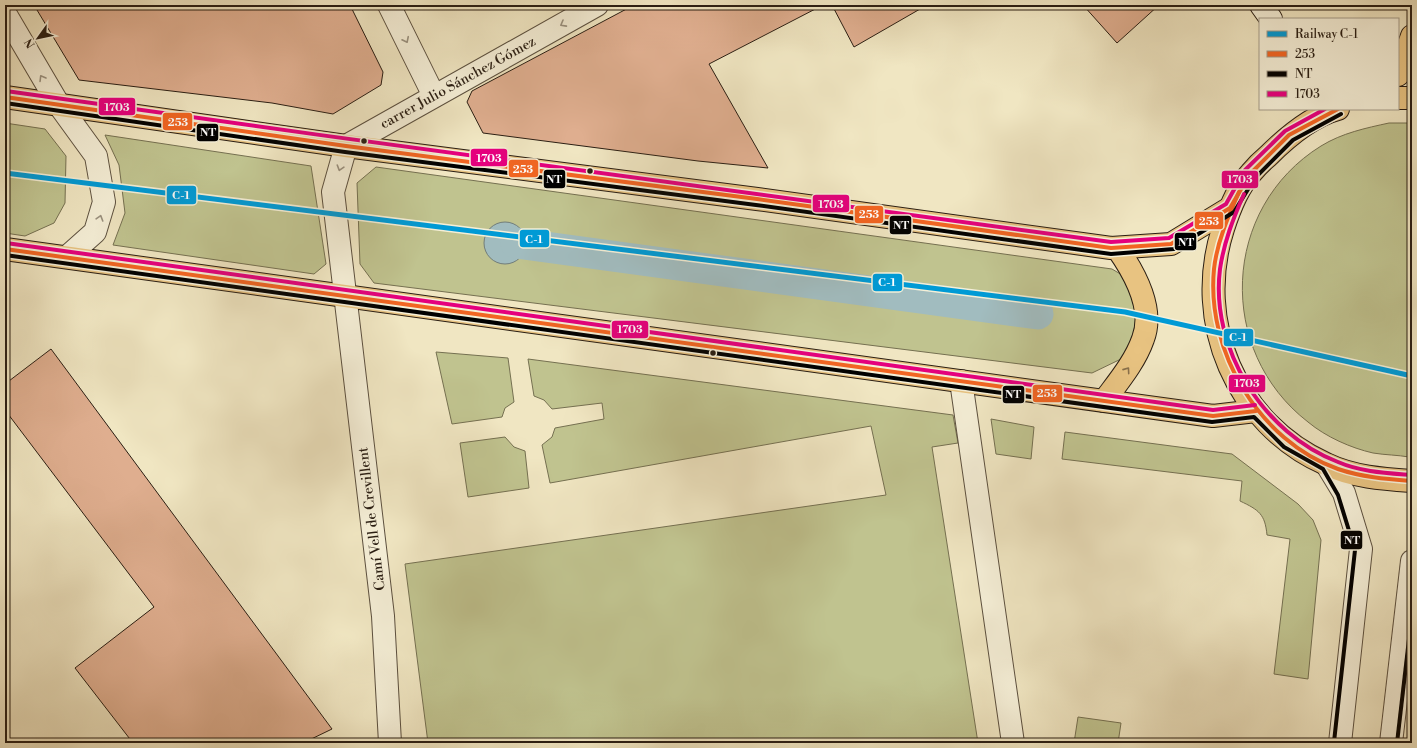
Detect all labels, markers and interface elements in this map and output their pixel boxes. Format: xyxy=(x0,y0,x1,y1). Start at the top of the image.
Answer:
north arrow xyxy=(18,18,58,58)
legend xyxy=(1259,18,1399,110)
one-way arrow xyxy=(560,19,567,27)
text: Railway C-1 xyxy=(1295,27,1359,42)
street label: carrer Julio Sánchez Gómez xyxy=(377,32,539,133)
text: N xyxy=(22,35,39,50)
one-way arrow xyxy=(401,36,409,43)
text: 253 xyxy=(1295,47,1315,62)
text: NT xyxy=(1295,67,1313,82)
one-way arrow xyxy=(40,75,47,82)
text: 1703 xyxy=(1295,87,1320,102)
line badge: 1703 xyxy=(98,97,136,116)
text: 1703 xyxy=(104,101,130,115)
line badge: 253 xyxy=(162,112,193,131)
text: 253 xyxy=(168,116,189,130)
line badge: NT xyxy=(196,123,219,142)
text: NT xyxy=(200,126,216,140)
unlabelled marker xyxy=(359,136,369,146)
line badge: 1703 xyxy=(470,148,508,167)
text: 1703 xyxy=(476,152,502,166)
line badge: 253 xyxy=(508,159,539,178)
text: 253 xyxy=(513,163,534,177)
one-way arrow xyxy=(336,164,345,171)
unlabelled marker xyxy=(585,166,595,176)
line badge: NT xyxy=(543,169,566,189)
line badge: 1703 xyxy=(1221,170,1259,189)
text: NT xyxy=(546,173,562,187)
text: 1703 xyxy=(1227,173,1253,187)
line badge: C-1 xyxy=(166,185,197,205)
text: C-1 xyxy=(172,189,191,203)
line badge: 1703 xyxy=(812,194,850,213)
text: 1703 xyxy=(818,198,844,212)
line badge: 253 xyxy=(854,205,884,224)
text: 253 xyxy=(859,208,880,222)
line badge: 253 xyxy=(1194,211,1224,230)
one-way arrow xyxy=(95,215,104,222)
line badge: NT xyxy=(889,215,912,235)
text: 253 xyxy=(1199,215,1220,229)
text: NT xyxy=(893,219,909,233)
line badge: C-1 xyxy=(519,229,550,248)
line badge: NT xyxy=(1174,232,1197,251)
text: C-1 xyxy=(525,233,544,247)
text: NT xyxy=(1178,236,1194,250)
line badge: C-1 xyxy=(872,273,903,292)
text: C-1 xyxy=(878,276,897,290)
line badge: 1703 xyxy=(611,320,649,339)
text: 1703 xyxy=(617,323,643,337)
line badge: C-1 xyxy=(1223,328,1254,347)
text: C-1 xyxy=(1229,331,1248,345)
unlabelled marker xyxy=(708,348,718,358)
one-way arrow xyxy=(1122,367,1129,374)
line badge: 1703 xyxy=(1228,374,1266,393)
text: 1703 xyxy=(1234,377,1260,391)
line badge: 253 xyxy=(1032,384,1063,403)
line badge: NT xyxy=(1002,385,1025,404)
text: 253 xyxy=(1037,387,1058,401)
text: NT xyxy=(1005,388,1021,402)
street label: Camí Vell de Crevillent xyxy=(354,446,390,592)
line badge: NT xyxy=(1340,530,1363,550)
text: NT xyxy=(1344,534,1360,548)

